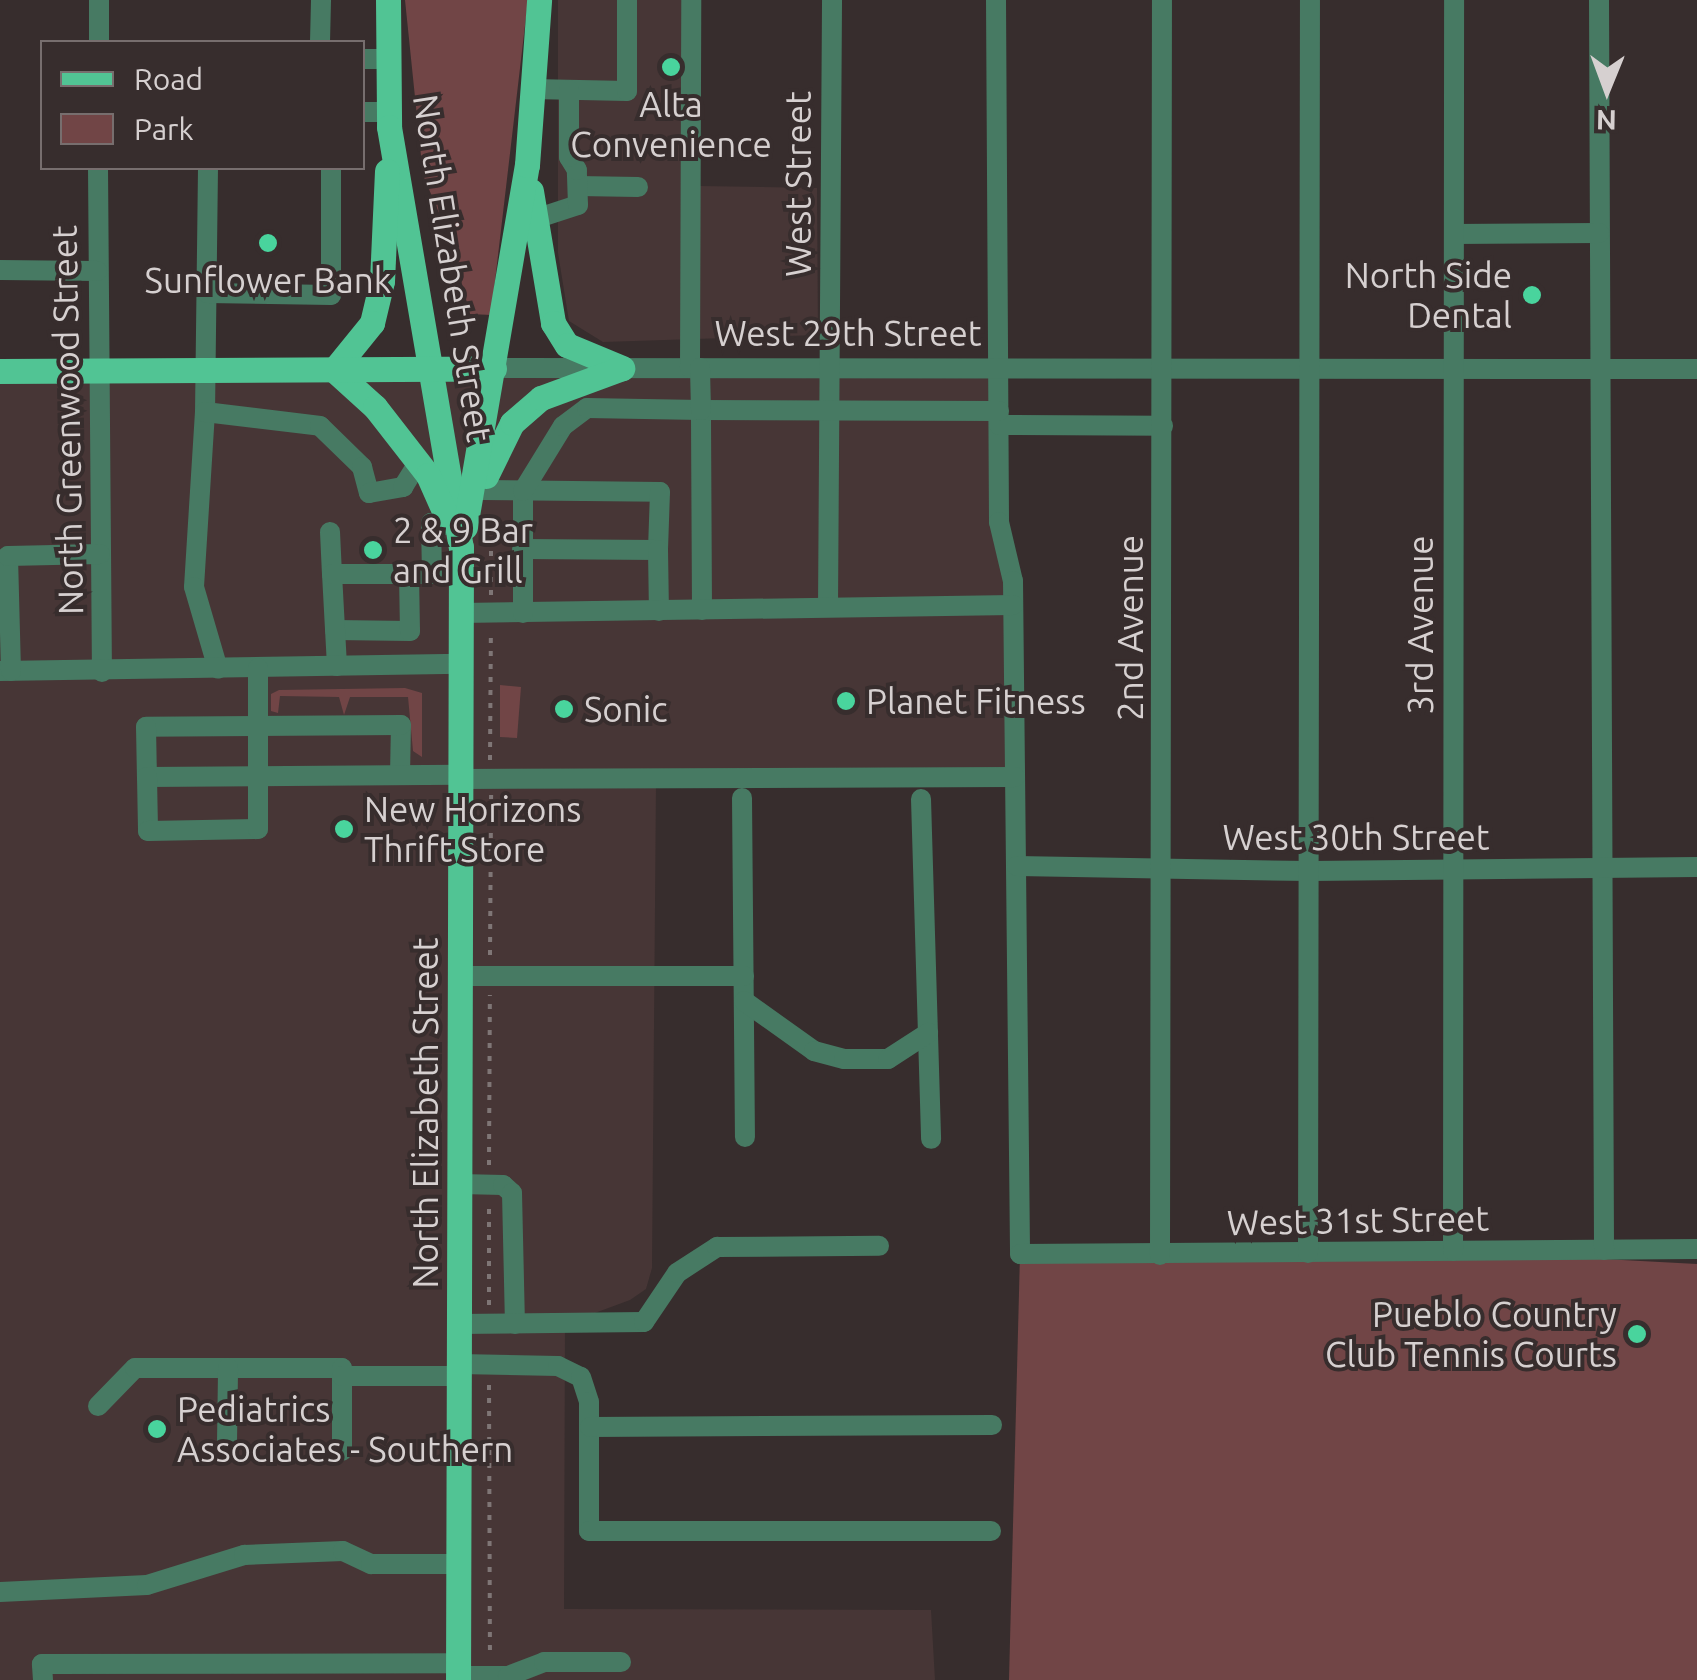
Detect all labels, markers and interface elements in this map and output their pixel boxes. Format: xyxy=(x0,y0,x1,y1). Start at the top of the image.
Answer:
legend xyxy=(40,40,365,170)
north arrow xyxy=(1557,40,1657,140)
marker: Alta Convenience xyxy=(660,56,682,78)
text: Road xyxy=(134,62,203,96)
place label: Alta Convenience xyxy=(570,83,772,165)
street label: North Elizabeth Street xyxy=(405,91,501,445)
street label: West Street xyxy=(777,91,819,277)
text: N xyxy=(1596,105,1617,136)
text: Park xyxy=(134,112,194,146)
street label: North Greenwood Street xyxy=(43,225,91,615)
marker: Sunflower Bank xyxy=(257,232,279,254)
place label: North Side Dental xyxy=(1345,254,1512,336)
place label: Sunflower Bank xyxy=(145,259,391,301)
marker: North Side Dental xyxy=(1521,284,1543,306)
street label: West 29th Street xyxy=(714,312,982,354)
place label: 2 & 9 Bar and Grill xyxy=(393,509,533,591)
street label: 2nd Avenue xyxy=(1109,535,1151,721)
street label: 3rd Avenue xyxy=(1399,535,1441,715)
marker: 2 & 9 Bar and Grill xyxy=(362,539,384,561)
place label: Planet Fitness xyxy=(866,680,1086,722)
place label: Sonic xyxy=(584,688,668,730)
marker: Planet Fitness xyxy=(835,690,857,712)
marker: Sonic xyxy=(553,698,575,720)
place label: New Horizons Thrift Store xyxy=(364,788,582,870)
street label: West 30th Street xyxy=(1222,816,1490,858)
marker: New Horizons Thrift Store xyxy=(333,818,355,840)
street label: North Elizabeth Street xyxy=(404,937,446,1289)
street label: West 31st Street xyxy=(1227,1197,1489,1243)
place label: Pueblo Country Club Tennis Courts xyxy=(1325,1293,1617,1375)
marker: Pueblo Country Club Tennis Courts xyxy=(1626,1323,1648,1345)
place label: Pediatrics Associates - Southern xyxy=(177,1388,513,1470)
marker: Pediatrics Associates - Southern xyxy=(146,1418,168,1440)

